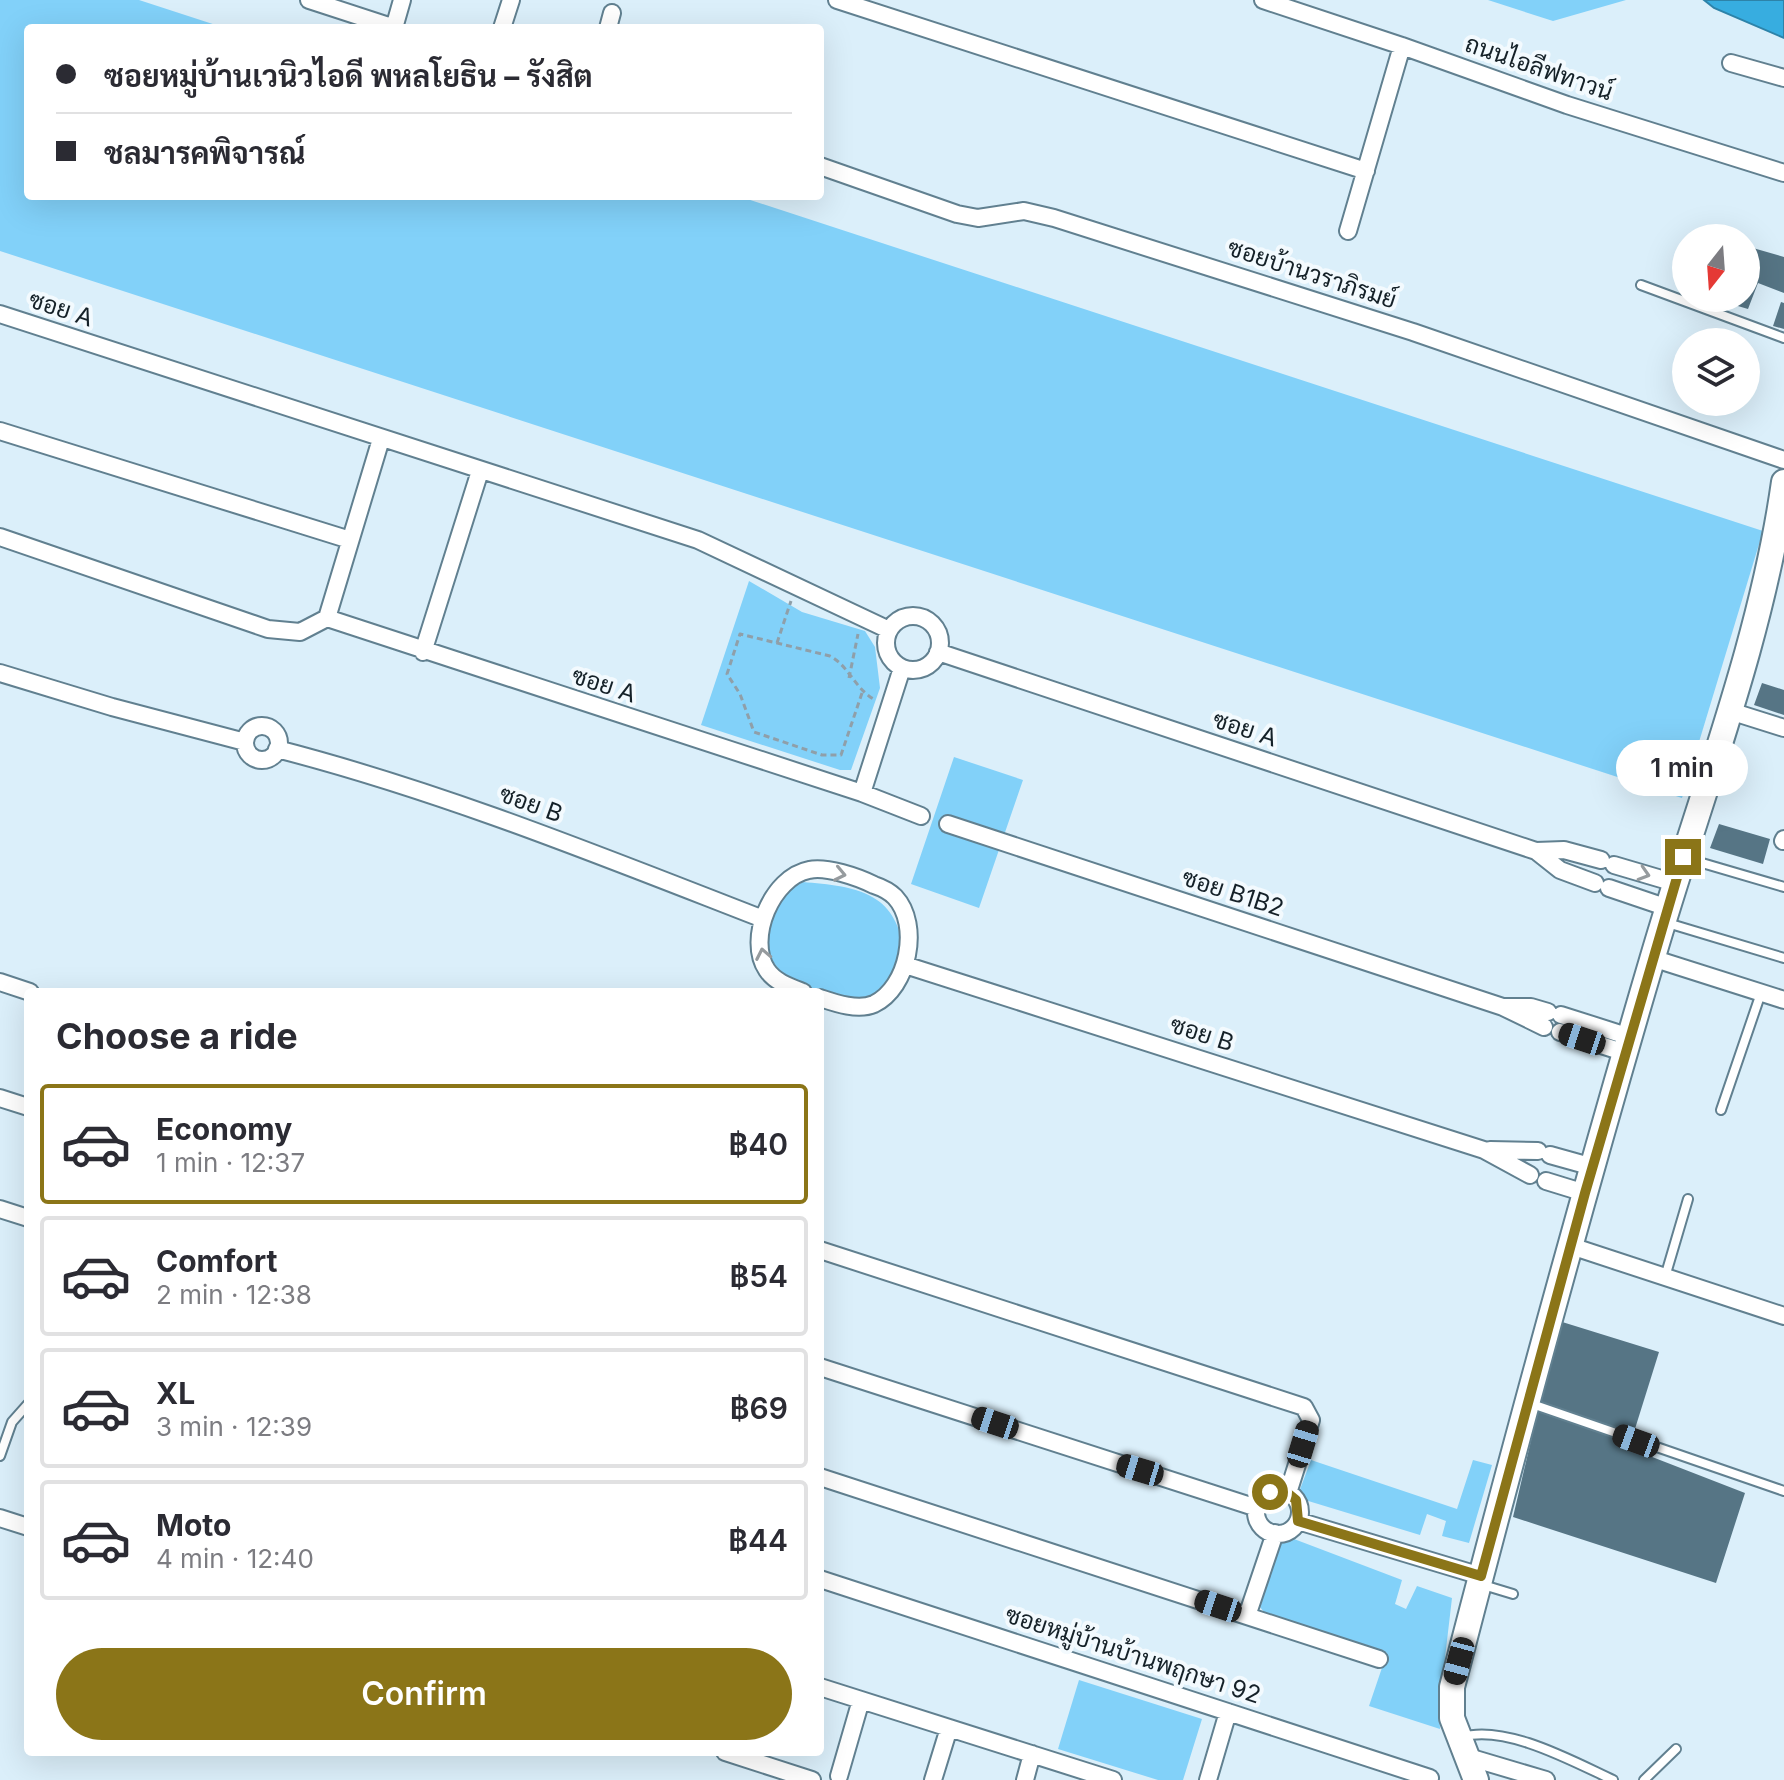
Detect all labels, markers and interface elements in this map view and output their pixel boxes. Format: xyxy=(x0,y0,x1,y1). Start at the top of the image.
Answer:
street label: ถนนไอลีฟทาวน์ xyxy=(1462,28,1617,106)
text: ซอยหมู่บ้านเวนิวไอดี พหลโยธิน – รังสิต xyxy=(104,58,593,94)
text: ชลมารคพิจารณ์ xyxy=(104,135,305,171)
north arrow xyxy=(1672,224,1760,312)
map controls xyxy=(1672,224,1760,416)
street label: ซอยบ้านวราภิรมย์ xyxy=(1224,232,1400,314)
street label: ซอย A xyxy=(25,285,97,333)
button: layers xyxy=(1672,328,1760,416)
street label: ซอย A xyxy=(568,661,640,709)
street label: ซอย A xyxy=(1209,705,1281,753)
callout: 1 min xyxy=(1617,741,1749,797)
text: 1 min xyxy=(1650,752,1714,783)
street label: ซอย B xyxy=(496,779,567,828)
route end xyxy=(1665,839,1701,875)
street label: ซอย B1B2 xyxy=(1179,862,1288,923)
one-way arrow xyxy=(833,865,847,882)
one-way arrow xyxy=(1637,865,1651,881)
one-way arrow xyxy=(755,947,772,961)
street label: ซอย B xyxy=(1167,1010,1238,1057)
text: Choose a ride xyxy=(56,1014,298,1058)
car xyxy=(1555,1020,1609,1058)
icon: car xyxy=(60,1108,132,1180)
text: Economy xyxy=(156,1111,292,1147)
text: ฿40 xyxy=(728,1126,788,1162)
text: 1 min · 12:37 xyxy=(156,1147,305,1178)
icon: car xyxy=(60,1240,132,1312)
text: Comfort xyxy=(156,1243,277,1279)
text: ฿54 xyxy=(729,1258,788,1294)
text: 2 min · 12:38 xyxy=(156,1279,312,1310)
icon: car xyxy=(60,1372,132,1444)
text: XL xyxy=(156,1375,195,1411)
text: ฿69 xyxy=(730,1390,788,1426)
car xyxy=(968,1404,1022,1442)
text: 3 min · 12:39 xyxy=(156,1411,312,1442)
car xyxy=(1285,1418,1321,1470)
car xyxy=(1609,1422,1663,1460)
car xyxy=(1114,1452,1166,1488)
route start xyxy=(1252,1474,1288,1510)
icon: car xyxy=(60,1504,132,1576)
text: Moto xyxy=(156,1507,231,1543)
text: ฿44 xyxy=(728,1522,788,1558)
text: 4 min · 12:40 xyxy=(156,1543,314,1574)
car xyxy=(1191,1587,1245,1625)
street label: ซอยหมู่บ้านบ้านพฤกษา 92 xyxy=(1001,1600,1264,1712)
car xyxy=(1441,1635,1477,1687)
button: Confirm xyxy=(56,1648,792,1740)

